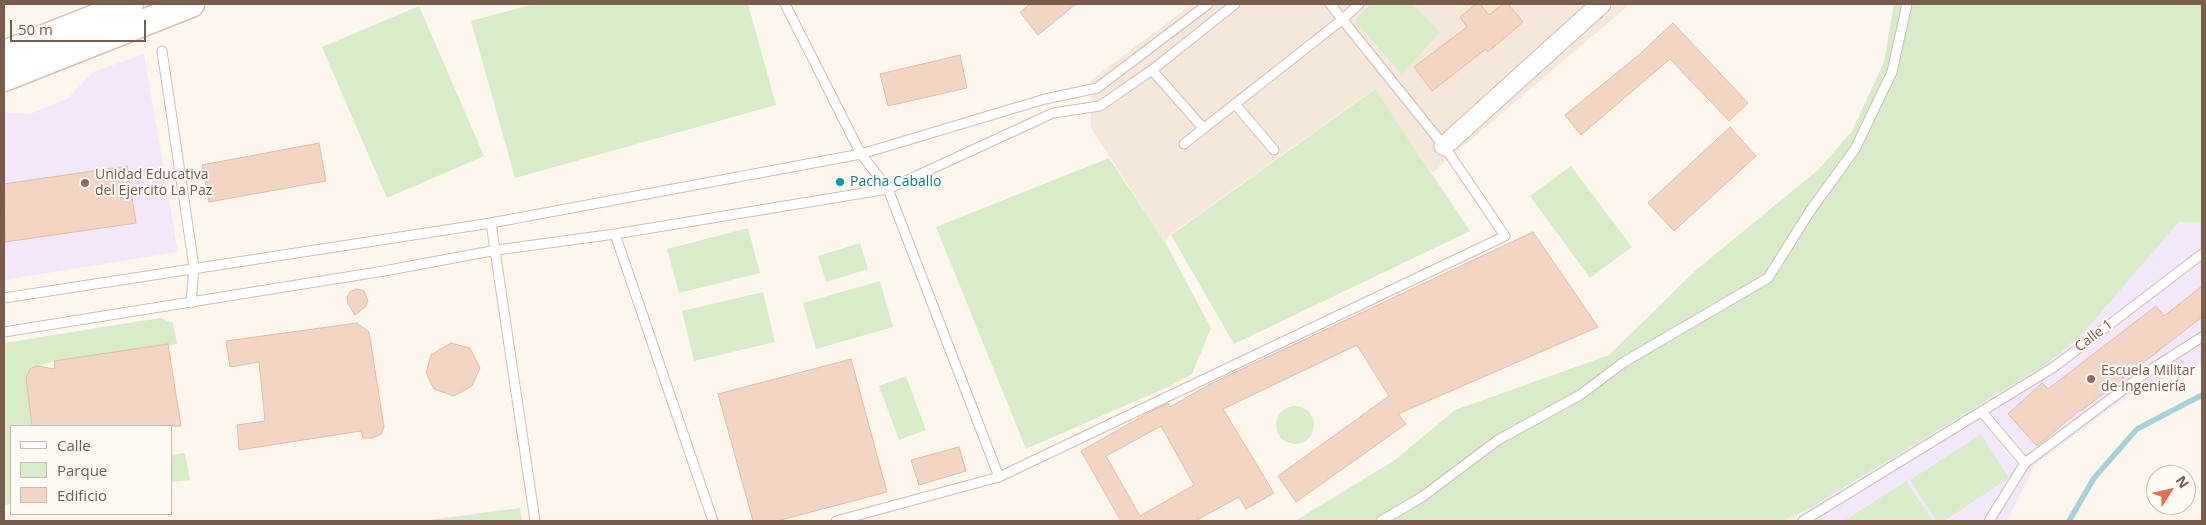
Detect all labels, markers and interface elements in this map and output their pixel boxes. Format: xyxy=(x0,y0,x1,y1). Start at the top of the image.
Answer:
scale bar xyxy=(12,10,149,42)
text: 50 m xyxy=(18,19,53,39)
place label: Unidad Educativa del Ejercito La Paz xyxy=(95,167,212,200)
place label: Pacha Caballo xyxy=(850,174,941,190)
marker: Pacha Caballo xyxy=(834,176,846,188)
marker: Unidad Educativa del Ejercito La Paz xyxy=(79,177,91,189)
street label: Calle 1 xyxy=(2072,316,2116,356)
place label: Escuela Militar de Ingeniería xyxy=(2101,363,2195,396)
marker: Escuela Militar de Ingeniería xyxy=(2085,373,2097,385)
legend xyxy=(10,425,172,515)
text: Calle xyxy=(57,435,91,455)
text: Parque xyxy=(57,460,107,480)
north arrow xyxy=(2146,465,2196,515)
text: N xyxy=(2172,472,2194,492)
text: Edificio xyxy=(57,485,107,505)

